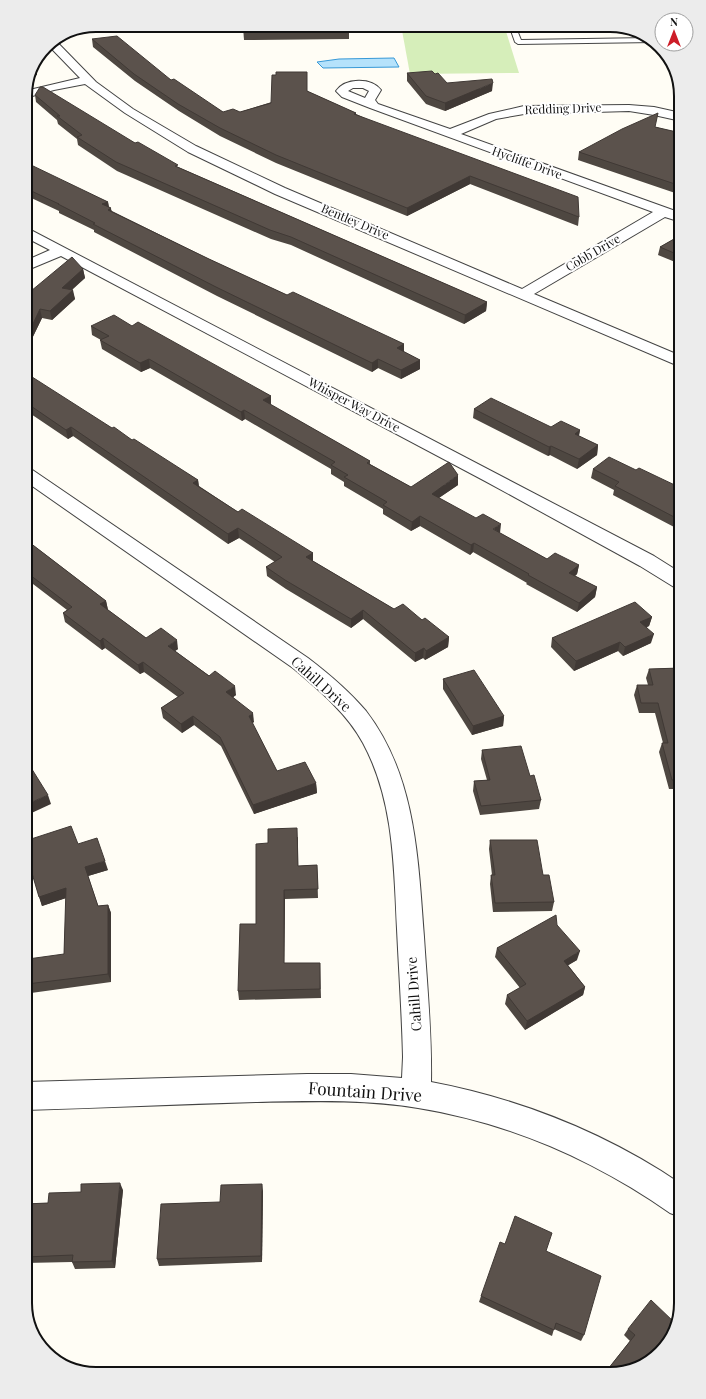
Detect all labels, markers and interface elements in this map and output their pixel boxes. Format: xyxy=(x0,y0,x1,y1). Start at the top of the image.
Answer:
north arrow xyxy=(654,12,694,52)
text: N xyxy=(670,14,678,29)
street label: Redding Drive xyxy=(524,99,602,117)
street label: Hycliffe Drive xyxy=(490,142,565,182)
street label: Bentley Drive xyxy=(319,200,392,243)
street label: Cobb Drive xyxy=(562,230,623,274)
street label: Whisper Way Drive xyxy=(305,373,403,435)
street label: Cahill Drive xyxy=(287,652,355,716)
street label: Cahill Drive xyxy=(401,956,426,1032)
street label: Fountain Drive xyxy=(307,1076,423,1106)

